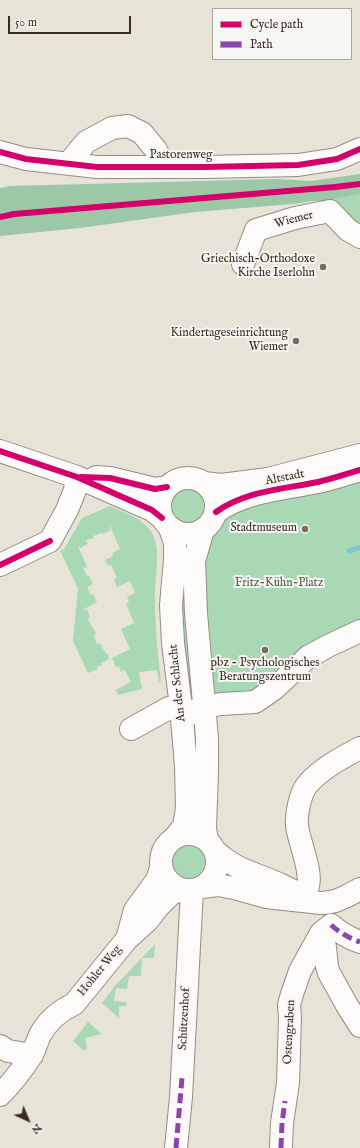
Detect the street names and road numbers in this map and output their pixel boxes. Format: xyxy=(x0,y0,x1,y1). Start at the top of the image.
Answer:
street label: Pastorenweg xyxy=(150,149,212,163)
street label: Wiemer xyxy=(273,208,315,232)
street label: Altstadt xyxy=(264,467,306,489)
street label: An der Schlacht xyxy=(167,644,189,722)
street label: Hohler Weg xyxy=(75,943,125,999)
street label: Schützenhof xyxy=(176,987,194,1051)
street label: Ostengraben xyxy=(281,999,299,1065)

